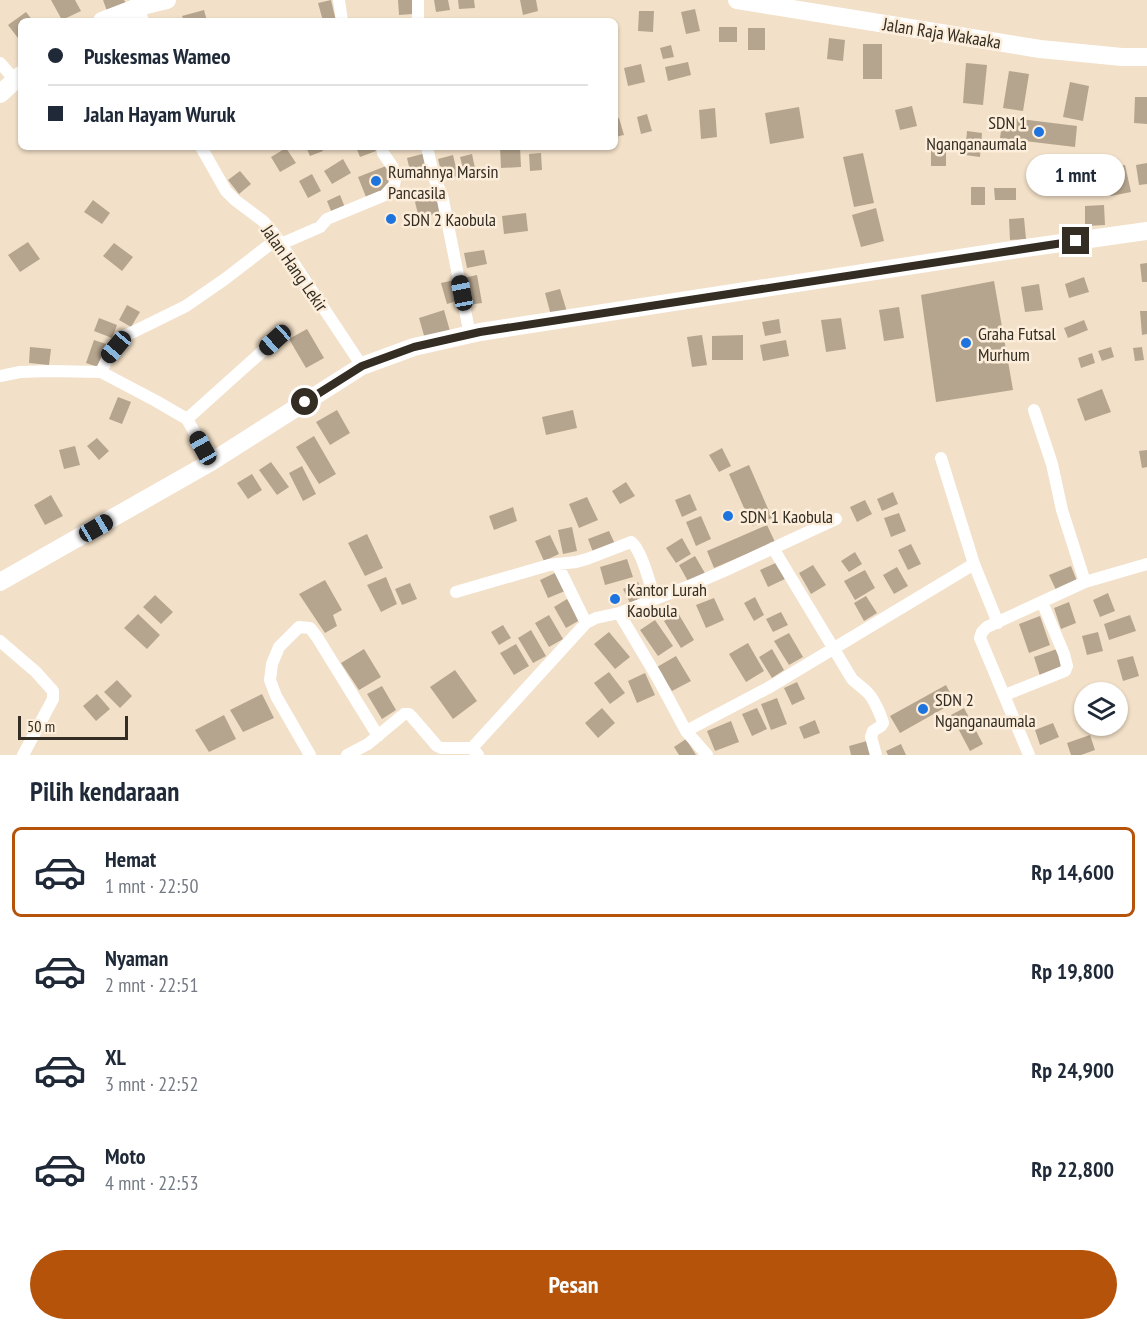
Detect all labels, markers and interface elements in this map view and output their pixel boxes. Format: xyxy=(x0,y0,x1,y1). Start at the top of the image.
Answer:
street label: Jalan Raja Wakaaka xyxy=(880,12,1003,54)
text: Puskesmas Wameo xyxy=(84,42,231,70)
text: Jalan Hayam Wuruk xyxy=(84,100,236,128)
place label: SDN 1 Nganganaumala xyxy=(926,111,1027,155)
marker: SDN 1 Nganganaumala xyxy=(1032,125,1046,139)
callout: 1 mnt xyxy=(1026,154,1126,196)
place label: Rumahnya Marsin Pancasila xyxy=(388,160,498,204)
text: 1 mnt xyxy=(1055,162,1096,188)
marker: Rumahnya Marsin Pancasila xyxy=(369,174,383,188)
place label: SDN 2 Kaobula xyxy=(403,208,496,231)
marker: SDN 2 Kaobula xyxy=(384,212,398,226)
street label: Jalan Hang Lekir xyxy=(256,219,333,316)
route end xyxy=(1062,227,1089,254)
car xyxy=(450,274,474,312)
car xyxy=(256,321,294,359)
place label: Graha Futsal Murhum xyxy=(978,322,1056,366)
car xyxy=(98,327,134,367)
marker: Graha Futsal Murhum xyxy=(959,336,973,350)
route start xyxy=(291,388,318,415)
car xyxy=(186,428,220,468)
place label: SDN 1 Kaobula xyxy=(740,505,833,528)
marker: SDN 1 Kaobula xyxy=(721,509,735,523)
car xyxy=(76,511,116,545)
place label: Kantor Lurah Kaobula xyxy=(627,578,707,622)
marker: Kantor Lurah Kaobula xyxy=(608,592,622,606)
map controls xyxy=(1074,682,1128,736)
button: layers xyxy=(1074,682,1128,736)
place label: SDN 2 Nganganaumala xyxy=(935,688,1036,732)
marker: SDN 2 Nganganaumala xyxy=(916,702,930,716)
scale bar xyxy=(18,713,128,740)
text: 50 m xyxy=(27,716,55,736)
text: Pilih kendaraan xyxy=(30,774,179,808)
icon: car xyxy=(33,845,87,899)
text: Hemat xyxy=(105,845,156,873)
text: Rp 14,600 xyxy=(1031,858,1114,886)
text: 1 mnt · 22:50 xyxy=(105,873,198,899)
icon: car xyxy=(33,944,87,998)
text: Nyaman xyxy=(105,944,168,972)
text: Rp 19,800 xyxy=(1031,957,1114,985)
text: 2 mnt · 22:51 xyxy=(105,972,198,998)
icon: car xyxy=(33,1043,87,1097)
text: XL xyxy=(105,1043,126,1071)
text: Rp 24,900 xyxy=(1031,1056,1114,1084)
text: 3 mnt · 22:52 xyxy=(105,1071,198,1097)
icon: car xyxy=(33,1142,87,1196)
text: Moto xyxy=(105,1142,146,1170)
text: Rp 22,800 xyxy=(1031,1155,1114,1183)
text: 4 mnt · 22:53 xyxy=(105,1170,198,1196)
button: Pesan xyxy=(30,1250,1117,1319)

